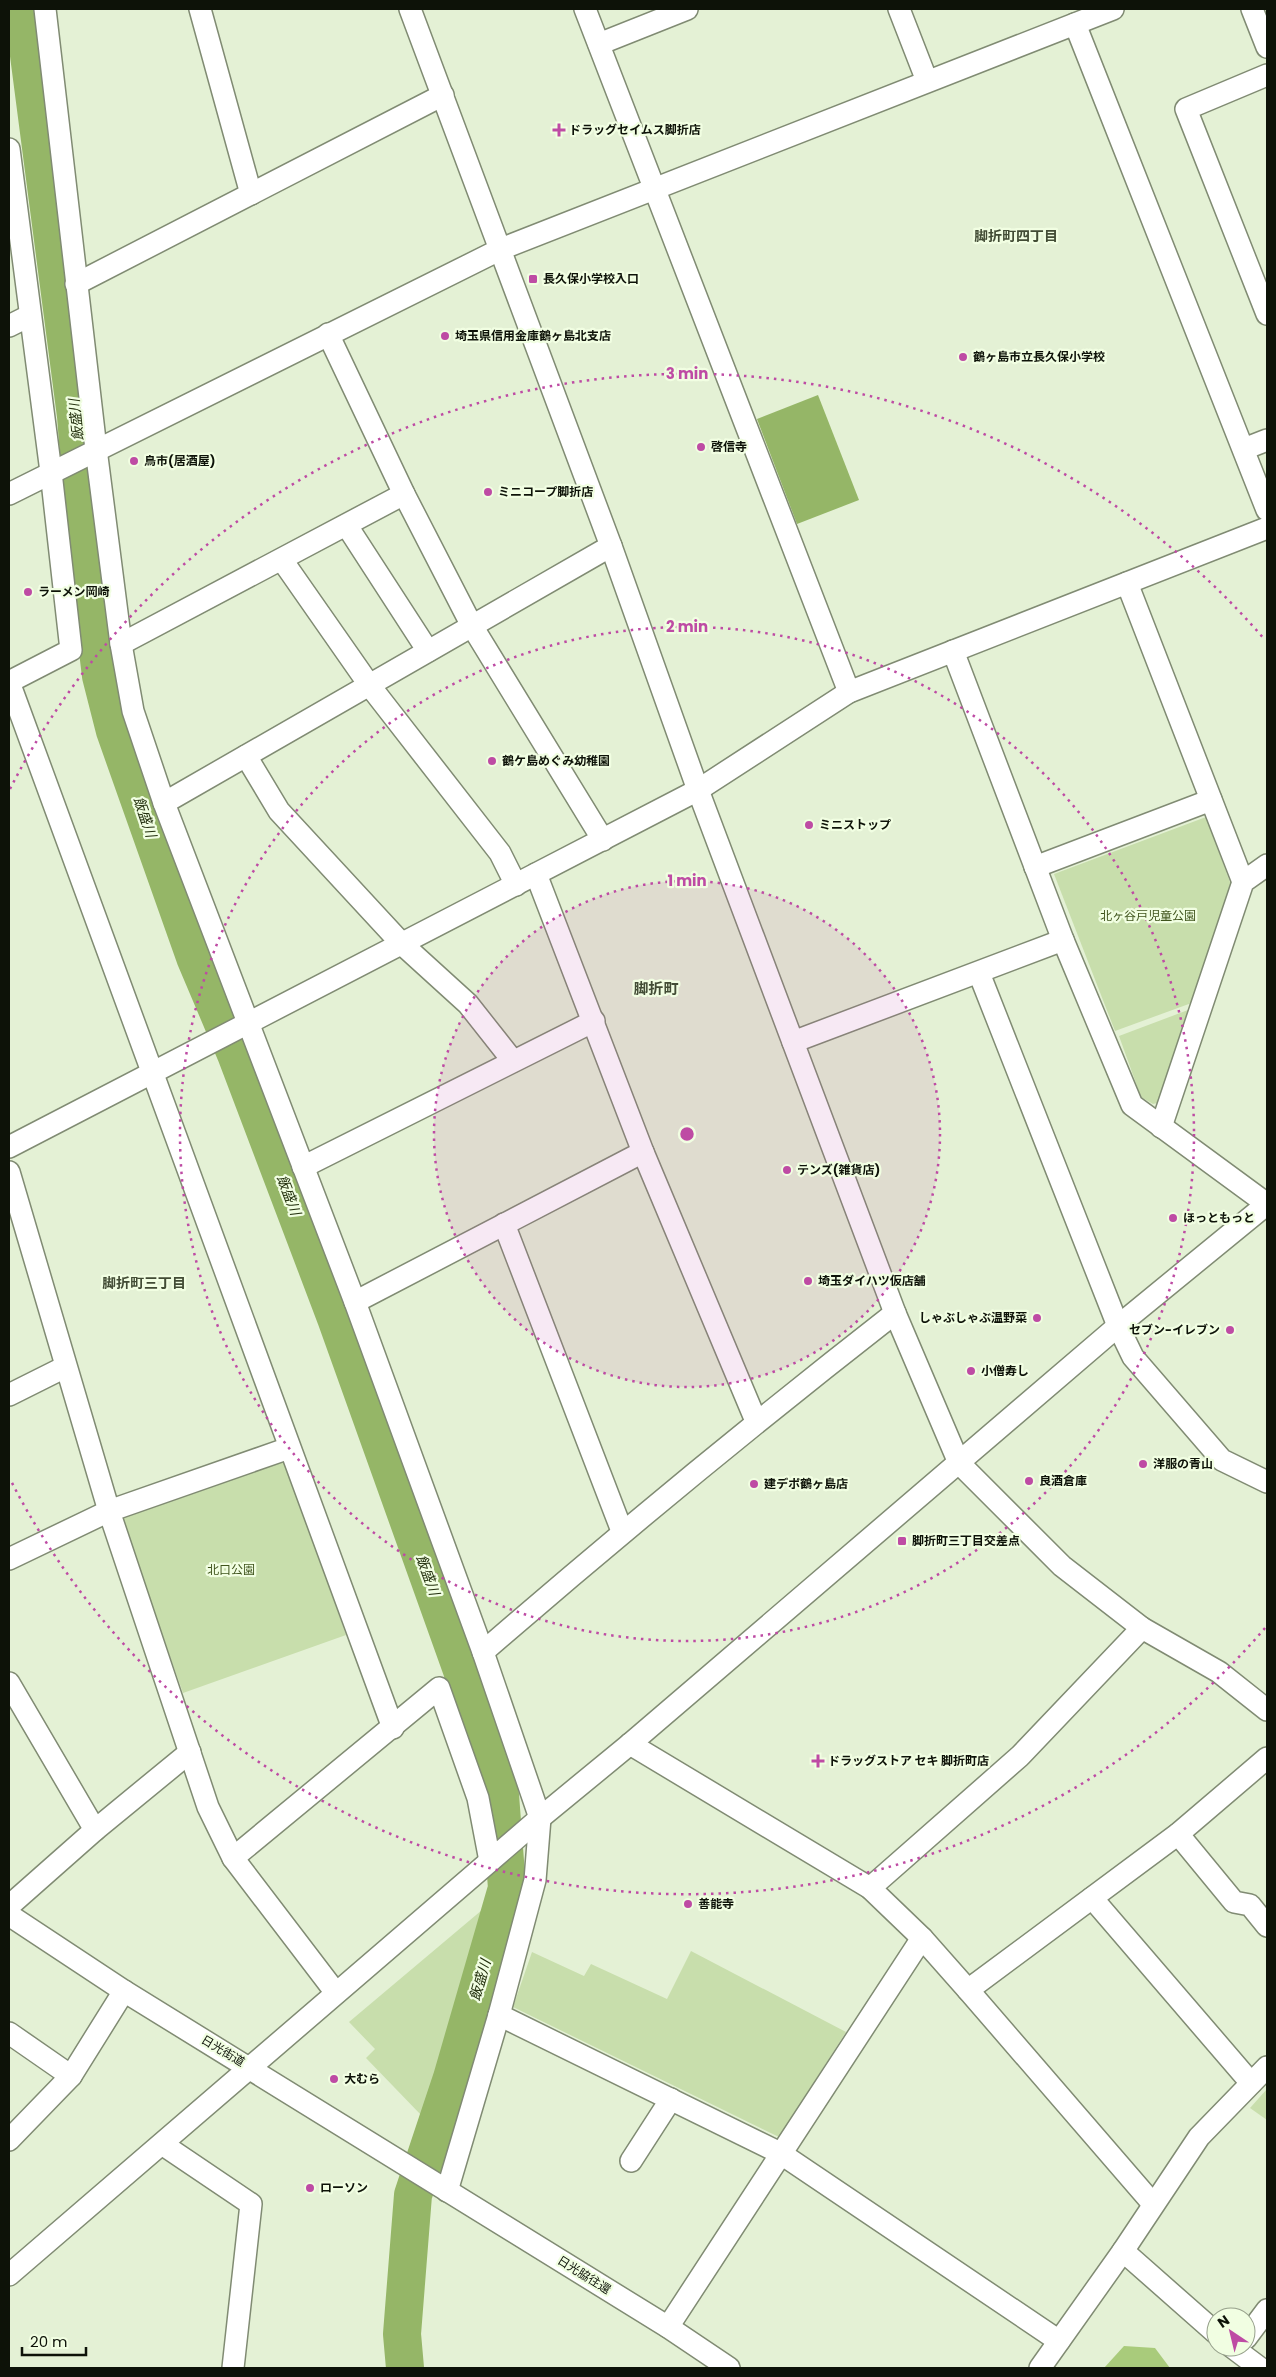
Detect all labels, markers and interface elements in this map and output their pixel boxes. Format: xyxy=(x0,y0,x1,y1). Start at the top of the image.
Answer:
place label: ドラッグセイムス脚折店 xyxy=(569,121,701,138)
marker: ドラッグセイムス脚折店 xyxy=(553,124,565,136)
district label: 脚折町四丁目 xyxy=(974,226,1058,246)
place label: 長久保小学校入口 xyxy=(543,270,639,287)
marker: 長久保小学校入口 xyxy=(527,273,539,285)
place label: 埼玉県信用金庫鶴ヶ島北支店 xyxy=(455,327,611,344)
marker: 埼玉県信用金庫鶴ヶ島北支店 xyxy=(439,330,451,342)
place label: 鶴ヶ島市立長久保小学校 xyxy=(973,348,1105,365)
marker: 鶴ヶ島市立長久保小学校 xyxy=(957,351,969,363)
text: 3 min xyxy=(666,363,708,384)
water label: 飯盛川 xyxy=(64,396,88,442)
place label: 啓信寺 xyxy=(711,438,747,455)
marker: 啓信寺 xyxy=(695,441,707,453)
place label: 鳥市(居酒屋) xyxy=(144,452,215,469)
marker: 鳥市(居酒屋) xyxy=(128,455,140,467)
place label: ミニコープ脚折店 xyxy=(498,483,593,500)
marker: ミニコープ脚折店 xyxy=(482,486,494,498)
place label: ラーメン岡崎 xyxy=(38,583,110,600)
marker: ラーメン岡崎 xyxy=(22,586,34,598)
text: 2 min xyxy=(666,616,708,637)
place label: 鶴ケ島めぐみ幼稚園 xyxy=(502,752,610,769)
marker: 鶴ケ島めぐみ幼稚園 xyxy=(486,755,498,767)
water label: 飯盛川 xyxy=(129,794,162,842)
place label: ミニストップ xyxy=(819,816,891,833)
marker: ミニストップ xyxy=(803,819,815,831)
text: 1 min xyxy=(667,870,707,891)
park label: 北ヶ谷戸児童公園 xyxy=(1100,907,1196,924)
district label: 脚折町 xyxy=(633,978,679,999)
centre of rings xyxy=(678,1125,696,1143)
place label: テンズ(雑貨店) xyxy=(797,1161,880,1178)
marker: テンズ(雑貨店) xyxy=(781,1164,793,1176)
water label: 飯盛川 xyxy=(272,1172,307,1220)
place label: ほっともっと xyxy=(1183,1209,1255,1226)
marker: ほっともっと xyxy=(1167,1212,1179,1224)
place label: 埼玉ダイハツ仮店舗 xyxy=(818,1272,926,1289)
district label: 脚折町三丁目 xyxy=(102,1273,186,1293)
marker: 埼玉ダイハツ仮店舗 xyxy=(802,1275,814,1287)
place label: しゃぶしゃぶ温野菜 xyxy=(919,1309,1027,1326)
marker: しゃぶしゃぶ温野菜 xyxy=(1031,1312,1043,1324)
place label: セブン-イレブン xyxy=(1129,1321,1220,1338)
marker: セブン-イレブン xyxy=(1224,1324,1236,1336)
place label: 小僧寿し xyxy=(981,1362,1029,1379)
marker: 小僧寿し xyxy=(965,1365,977,1377)
place label: 洋服の青山 xyxy=(1153,1455,1213,1472)
marker: 洋服の青山 xyxy=(1137,1458,1149,1470)
place label: 良酒倉庫 xyxy=(1039,1472,1087,1489)
place label: 建デポ鶴ヶ島店 xyxy=(764,1475,848,1492)
marker: 良酒倉庫 xyxy=(1023,1475,1035,1487)
marker: 建デポ鶴ヶ島店 xyxy=(748,1478,760,1490)
place label: 脚折町三丁目交差点 xyxy=(912,1532,1020,1549)
marker: 脚折町三丁目交差点 xyxy=(896,1535,908,1547)
water label: 飯盛川 xyxy=(411,1552,445,1600)
park label: 北口公園 xyxy=(207,1561,255,1578)
place label: ドラッグストア セキ 脚折町店 xyxy=(828,1752,989,1769)
marker: ドラッグストア セキ 脚折町店 xyxy=(812,1755,824,1767)
place label: 善能寺 xyxy=(698,1895,734,1912)
marker: 善能寺 xyxy=(682,1898,694,1910)
water label: 飯盛川 xyxy=(465,1955,496,2003)
street label: 日光街道 xyxy=(198,2031,248,2070)
place label: 大むら xyxy=(344,2070,380,2087)
marker: 大むら xyxy=(328,2073,340,2085)
place label: ローソン xyxy=(320,2179,368,2196)
marker: ローソン xyxy=(304,2182,316,2194)
street label: 日光脇往還 xyxy=(554,2251,614,2298)
north arrow xyxy=(1206,2307,1256,2357)
text: N xyxy=(1213,2310,1234,2333)
scale bar xyxy=(22,2324,86,2356)
text: 20 m xyxy=(30,2331,68,2352)

